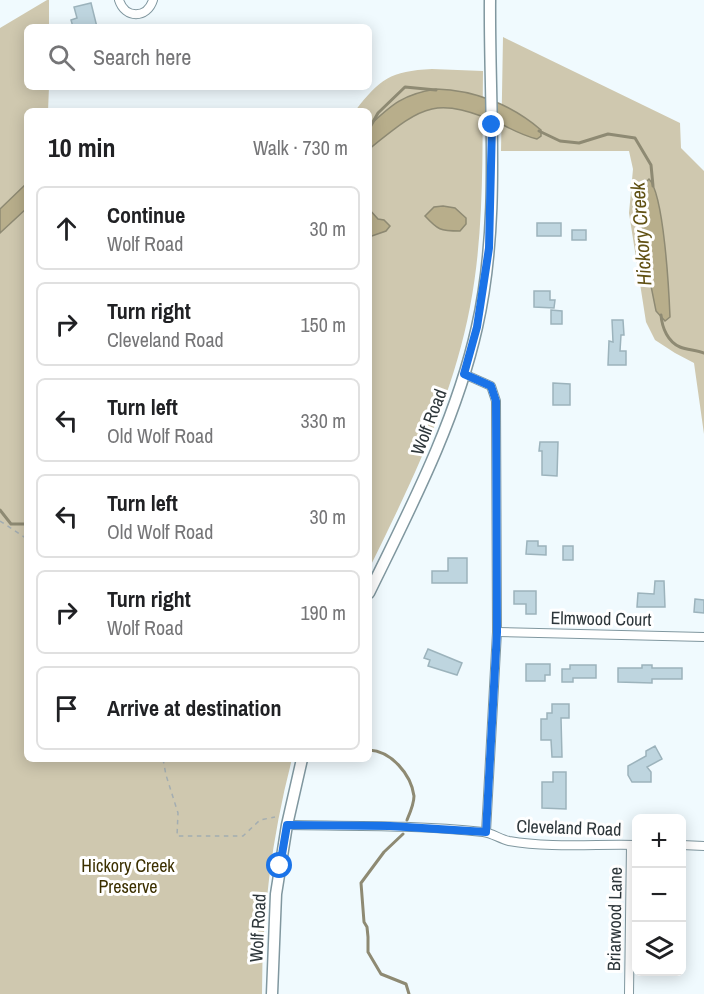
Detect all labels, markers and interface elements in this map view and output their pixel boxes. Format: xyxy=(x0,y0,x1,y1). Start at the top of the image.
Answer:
search box xyxy=(24,24,372,90)
icon: search xyxy=(45,41,78,74)
text: Search here xyxy=(93,42,191,72)
route end xyxy=(478,111,504,137)
text: 10 min xyxy=(48,130,116,165)
text: Walk · 730 m xyxy=(253,134,348,161)
water label: Hickory Creek xyxy=(623,180,658,287)
text: Continue xyxy=(107,200,185,230)
icon: ahead xyxy=(50,212,83,245)
text: 30 m xyxy=(310,215,346,242)
text: Wolf Road xyxy=(107,230,183,257)
text: Turn right xyxy=(107,296,191,326)
icon: right xyxy=(50,308,83,341)
text: 150 m xyxy=(300,311,346,338)
text: Cleveland Road xyxy=(107,326,224,353)
street label: Wolf Road xyxy=(405,385,453,458)
text: Turn left xyxy=(107,392,178,422)
icon: left xyxy=(50,404,83,437)
text: 330 m xyxy=(300,407,346,434)
text: Old Wolf Road xyxy=(107,422,213,449)
text: Turn left xyxy=(107,488,178,518)
icon: left xyxy=(50,500,83,533)
text: 30 m xyxy=(310,503,346,530)
text: Old Wolf Road xyxy=(107,518,213,545)
text: Turn right xyxy=(107,584,191,614)
icon: right xyxy=(50,596,83,629)
text: 190 m xyxy=(300,599,346,626)
street label: Elmwood Court xyxy=(550,605,652,632)
text: Wolf Road xyxy=(107,614,183,641)
icon: arrive xyxy=(50,692,83,725)
text: Arrive at destination xyxy=(107,693,281,723)
street label: Cleveland Road xyxy=(516,813,622,842)
map controls xyxy=(632,814,686,976)
button: + xyxy=(632,814,686,868)
route start xyxy=(266,852,292,878)
park label: Hickory Creek Preserve xyxy=(81,853,175,899)
street label: Briarwood Lane xyxy=(601,867,628,971)
button: − xyxy=(632,868,686,922)
street label: Wolf Road xyxy=(243,893,272,963)
button: layers xyxy=(632,922,686,976)

